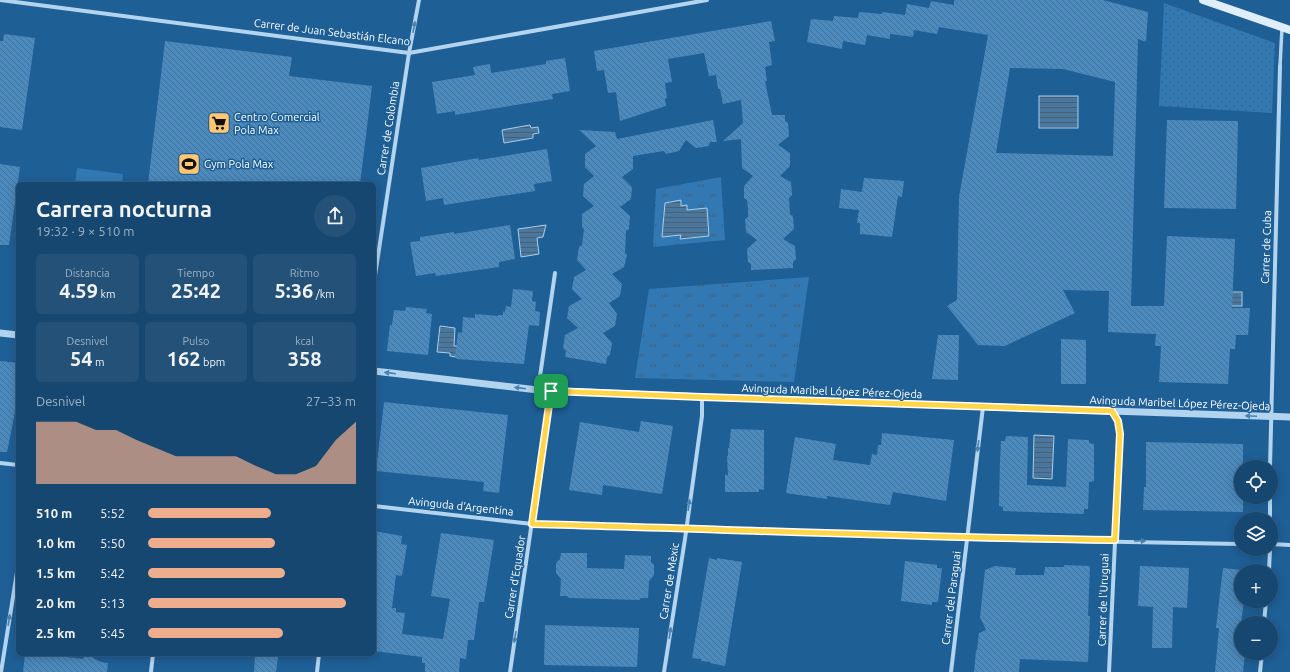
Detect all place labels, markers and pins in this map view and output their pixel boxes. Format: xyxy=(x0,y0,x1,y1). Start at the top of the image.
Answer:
supermarket icon: Centro Comercial Pola Max xyxy=(206,110,232,136)
place label: Centro Comercial Pola Max xyxy=(234,111,320,136)
sports icon: Gym Pola Max xyxy=(176,151,202,177)
place label: Gym Pola Max xyxy=(204,158,274,170)
pin xyxy=(534,374,568,408)

